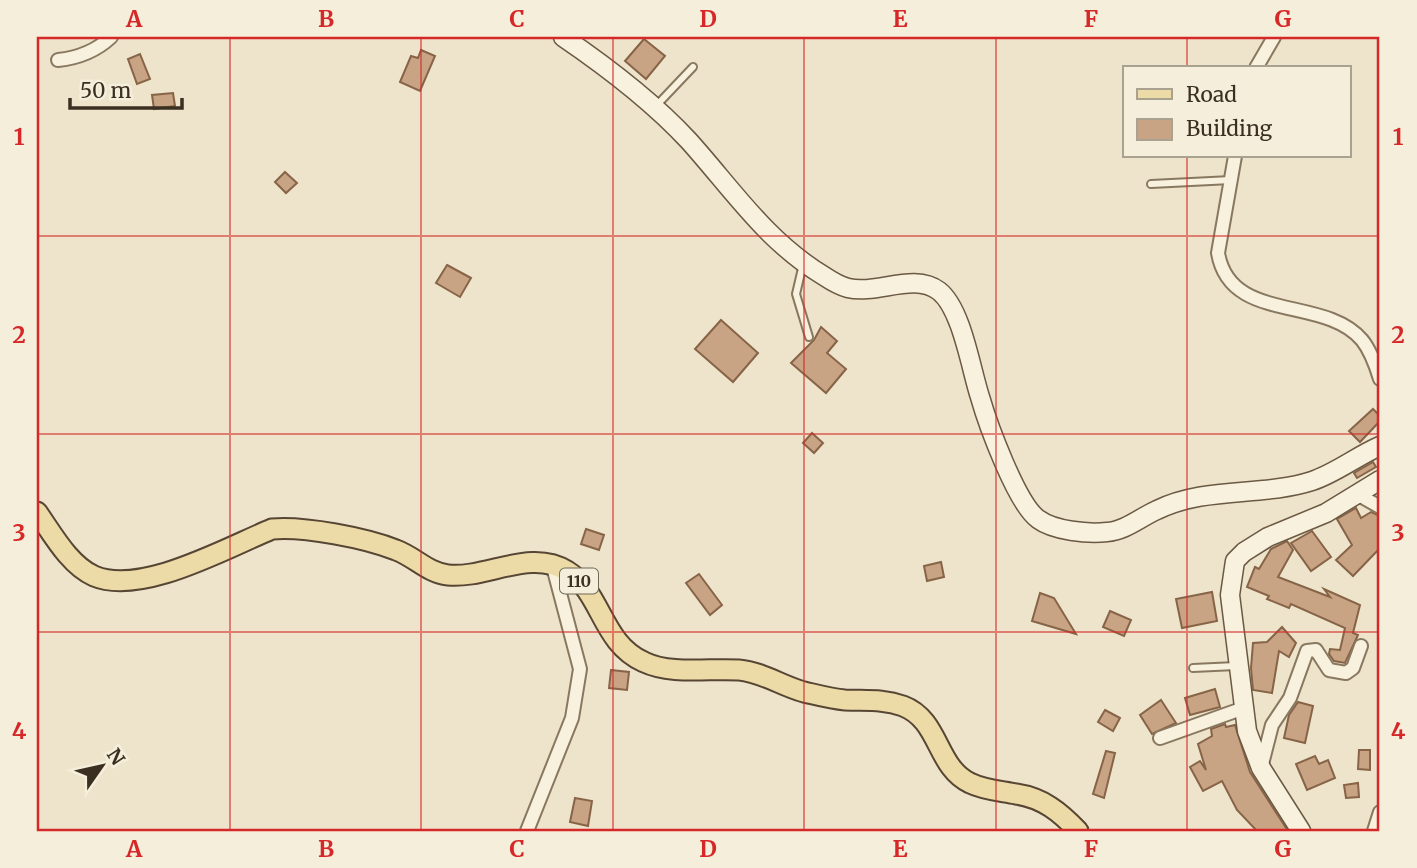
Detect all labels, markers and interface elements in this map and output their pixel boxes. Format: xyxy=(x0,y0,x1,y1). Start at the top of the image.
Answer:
text: A xyxy=(125,4,143,33)
text: B xyxy=(318,4,334,33)
text: C xyxy=(509,4,525,33)
text: D xyxy=(699,4,717,33)
text: E xyxy=(892,4,908,33)
text: F xyxy=(1084,4,1098,33)
text: G xyxy=(1275,4,1292,33)
scale bar xyxy=(70,66,182,110)
legend xyxy=(1123,66,1350,158)
text: 50 m xyxy=(80,77,131,104)
text: Road xyxy=(1186,81,1237,108)
text: Building xyxy=(1186,115,1273,142)
text: 1 xyxy=(14,122,25,151)
text: 1 xyxy=(1393,122,1404,151)
text: 2 xyxy=(12,320,26,349)
text: 2 xyxy=(1391,320,1405,349)
text: 3 xyxy=(12,518,26,547)
text: 3 xyxy=(1391,518,1405,547)
road number: 110 xyxy=(560,568,598,594)
text: 4 xyxy=(12,716,27,745)
text: 4 xyxy=(1391,716,1406,745)
north arrow xyxy=(66,732,136,802)
text: N xyxy=(102,744,130,769)
text: A xyxy=(125,834,143,863)
text: B xyxy=(318,834,334,863)
text: C xyxy=(509,834,525,863)
text: D xyxy=(699,834,717,863)
text: E xyxy=(892,834,908,863)
text: F xyxy=(1084,834,1098,863)
text: G xyxy=(1275,834,1292,863)

